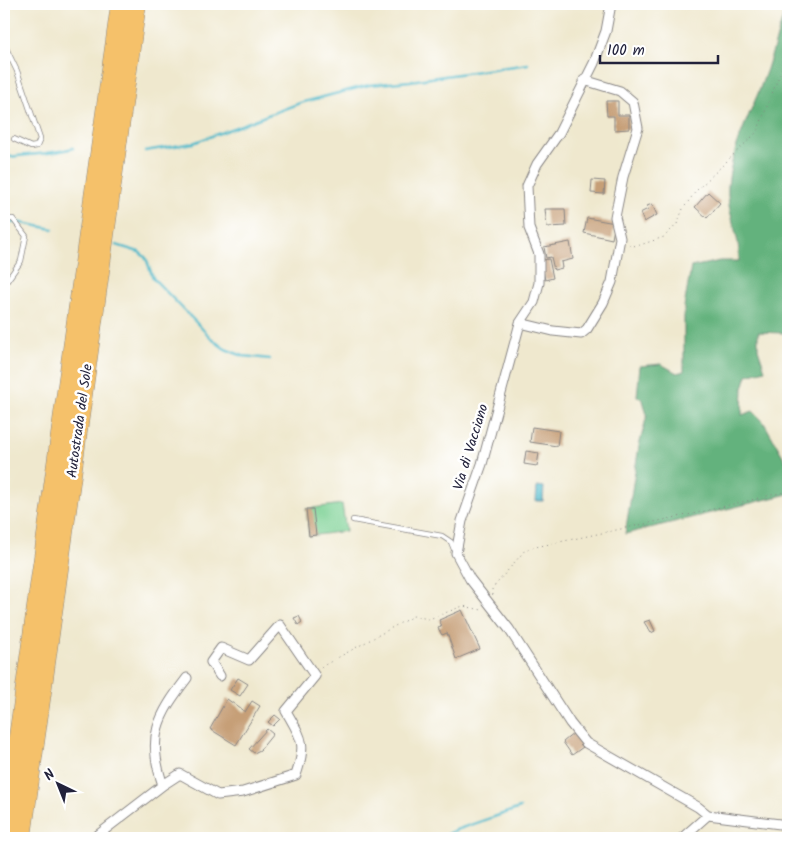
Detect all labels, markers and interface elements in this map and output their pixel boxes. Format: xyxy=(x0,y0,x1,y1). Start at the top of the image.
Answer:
scale bar xyxy=(600,32,717,64)
text: 100 m xyxy=(607,39,645,63)
street label: Autostrada del Sole xyxy=(61,362,99,479)
street label: Via di Vacciano xyxy=(447,401,495,493)
north arrow xyxy=(32,760,82,810)
text: N xyxy=(39,764,61,786)

